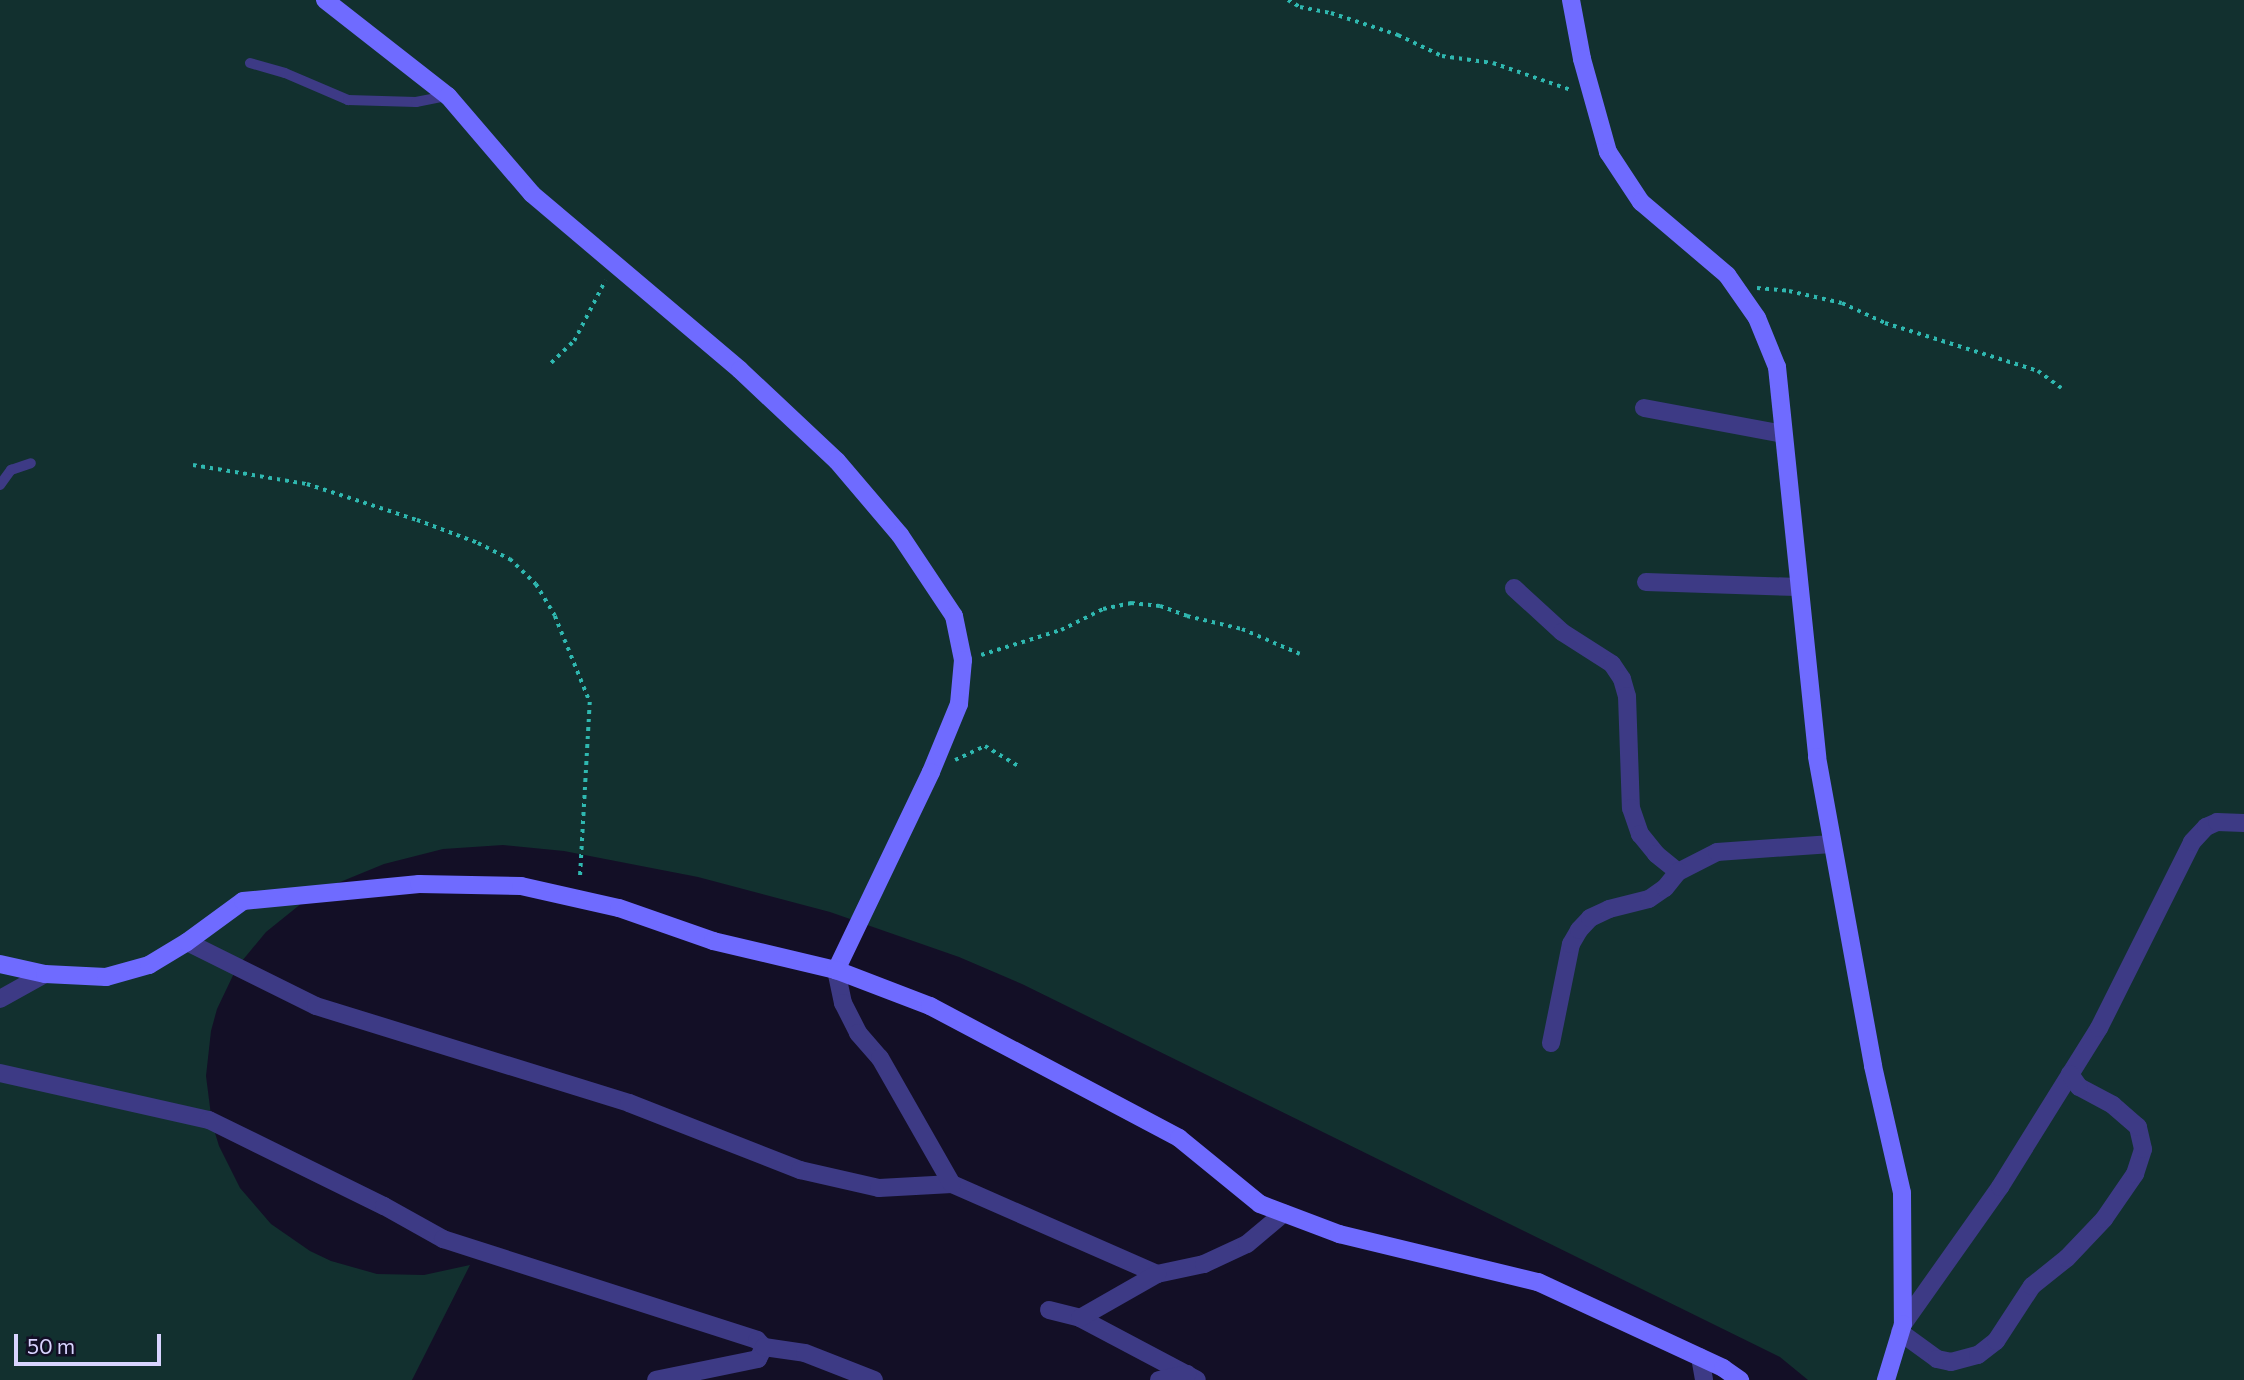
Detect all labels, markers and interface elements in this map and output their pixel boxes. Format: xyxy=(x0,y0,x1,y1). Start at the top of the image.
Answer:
scale bar xyxy=(18,1320,164,1364)
text: 50 m xyxy=(27,1333,75,1358)

